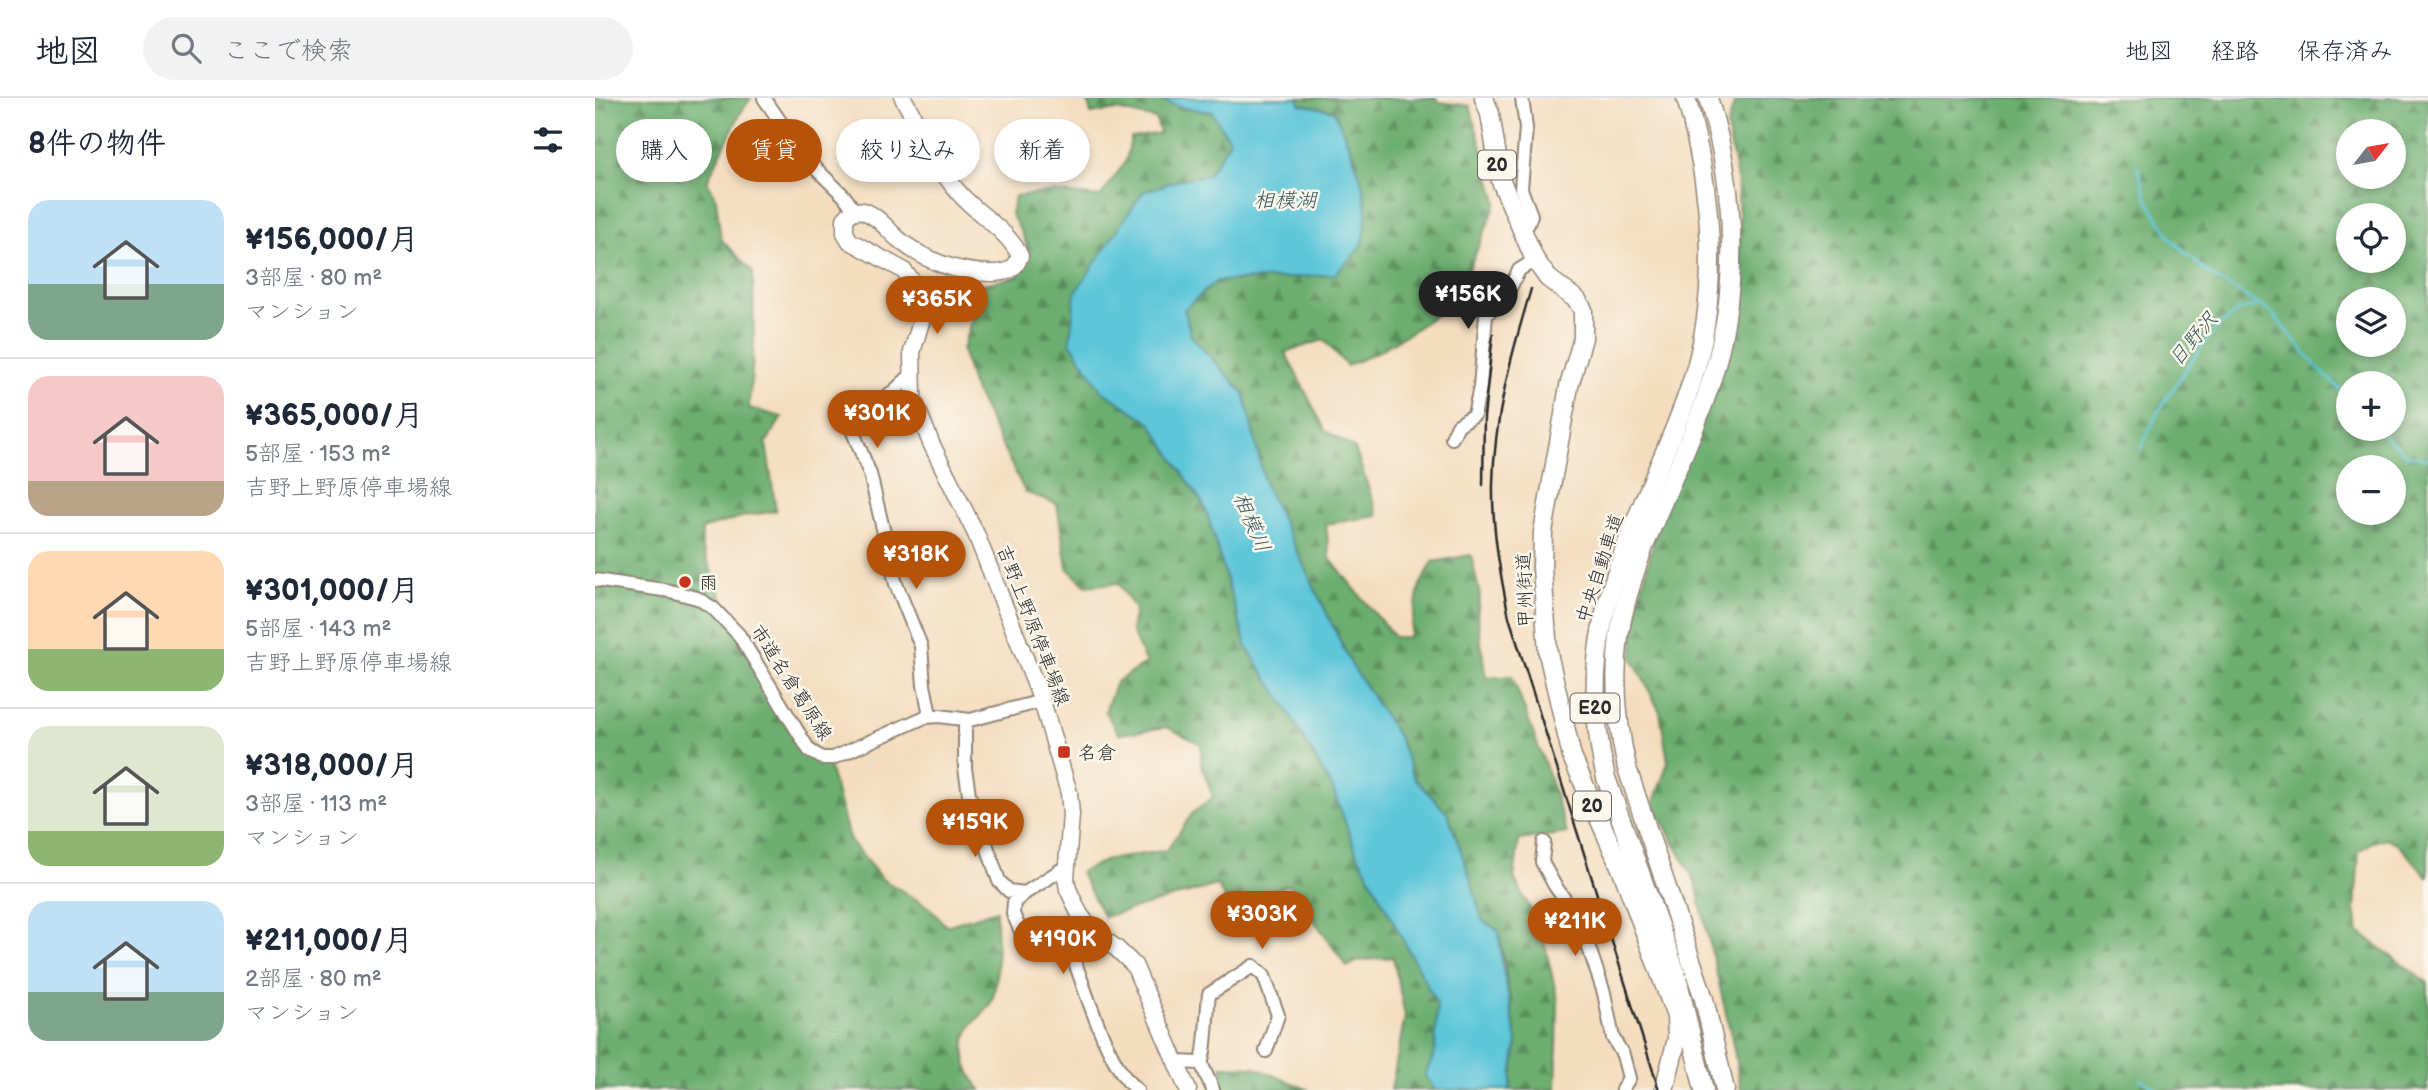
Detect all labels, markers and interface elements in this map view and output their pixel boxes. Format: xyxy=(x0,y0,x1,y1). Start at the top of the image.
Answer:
search box xyxy=(143,17,633,80)
icon: search xyxy=(167,29,205,67)
text: 地図 xyxy=(35,32,101,72)
text: ここで検索 xyxy=(223,36,353,67)
text: 地図 xyxy=(2125,37,2173,66)
text: 経路 xyxy=(2211,37,2259,66)
text: 保存済み xyxy=(2297,37,2393,66)
chip: 購入 xyxy=(616,119,712,182)
chip: 賃貸 xyxy=(726,119,822,182)
chip: 絞り込み xyxy=(836,119,980,182)
chip: 新着 xyxy=(994,119,1090,182)
north arrow xyxy=(2336,119,2406,189)
map controls xyxy=(2336,119,2406,525)
icon: filters xyxy=(529,121,567,159)
text: 8件の物件 xyxy=(28,126,166,162)
road number: 20 xyxy=(1478,150,1516,180)
water label: 相模湖 xyxy=(1254,188,1318,213)
button: locate xyxy=(2336,203,2406,273)
text: ¥156,000/月 xyxy=(245,222,419,258)
icon: home xyxy=(84,228,168,312)
text: 3部屋 · 80 m² xyxy=(245,264,382,292)
pin: ¥156K xyxy=(1419,272,1517,331)
pin: ¥365K xyxy=(888,276,986,336)
text: ¥156K xyxy=(1435,280,1501,308)
text: ¥365K xyxy=(902,285,972,313)
button: layers xyxy=(2336,287,2406,357)
text: マンション xyxy=(245,298,359,326)
water label: 日野沢 xyxy=(2164,306,2224,371)
button: + xyxy=(2336,371,2406,441)
pin: ¥301K xyxy=(828,390,926,450)
text: ¥365,000/月 xyxy=(245,398,424,434)
text: ¥301K xyxy=(843,399,911,427)
icon: home xyxy=(84,404,168,488)
text: 5部屋 · 153 m² xyxy=(245,440,391,468)
button: − xyxy=(2336,455,2406,525)
text: 吉野上野原停車場線 xyxy=(245,474,452,502)
water label: 相模川 xyxy=(1228,488,1275,556)
street label: 中央自動車道 xyxy=(1572,511,1629,626)
pin: ¥318K xyxy=(867,532,965,591)
text: ¥318K xyxy=(883,540,949,568)
street label: 吉野上野原停車場線 xyxy=(991,542,1074,709)
street label: 甲州街道 xyxy=(1513,552,1538,628)
place label: 雨 xyxy=(699,572,718,595)
text: ¥301,000/月 xyxy=(245,573,419,609)
marker: 雨 xyxy=(677,574,693,590)
icon: home xyxy=(84,579,168,663)
text: 5部屋 · 143 m² xyxy=(245,615,391,643)
street label: 市道名倉葛原線 xyxy=(745,621,837,745)
text: 吉野上野原停車場線 xyxy=(245,649,452,677)
road number: E20 xyxy=(1571,694,1619,722)
place label: 名倉 xyxy=(1078,742,1116,765)
marker: 名倉 xyxy=(1056,744,1072,760)
text: ¥318,000/月 xyxy=(245,748,419,784)
icon: home xyxy=(84,754,168,838)
text: 3部屋 · 113 m² xyxy=(245,790,387,818)
road number: 20 xyxy=(1573,792,1611,820)
pin: ¥159K xyxy=(926,800,1024,859)
text: ¥159K xyxy=(942,808,1008,836)
text: マンション xyxy=(245,824,359,852)
pin: ¥303K xyxy=(1213,892,1311,951)
pin: ¥211K xyxy=(1526,898,1624,958)
text: ¥303K xyxy=(1227,900,1297,928)
text: ¥211K xyxy=(1544,907,1606,935)
pin: ¥190K xyxy=(1014,916,1112,976)
text: ¥211,000/月 xyxy=(245,923,413,959)
text: ¥190K xyxy=(1029,925,1097,953)
icon: home xyxy=(84,929,168,1013)
text: 2部屋 · 80 m² xyxy=(245,965,382,993)
text: マンション xyxy=(245,999,359,1027)

